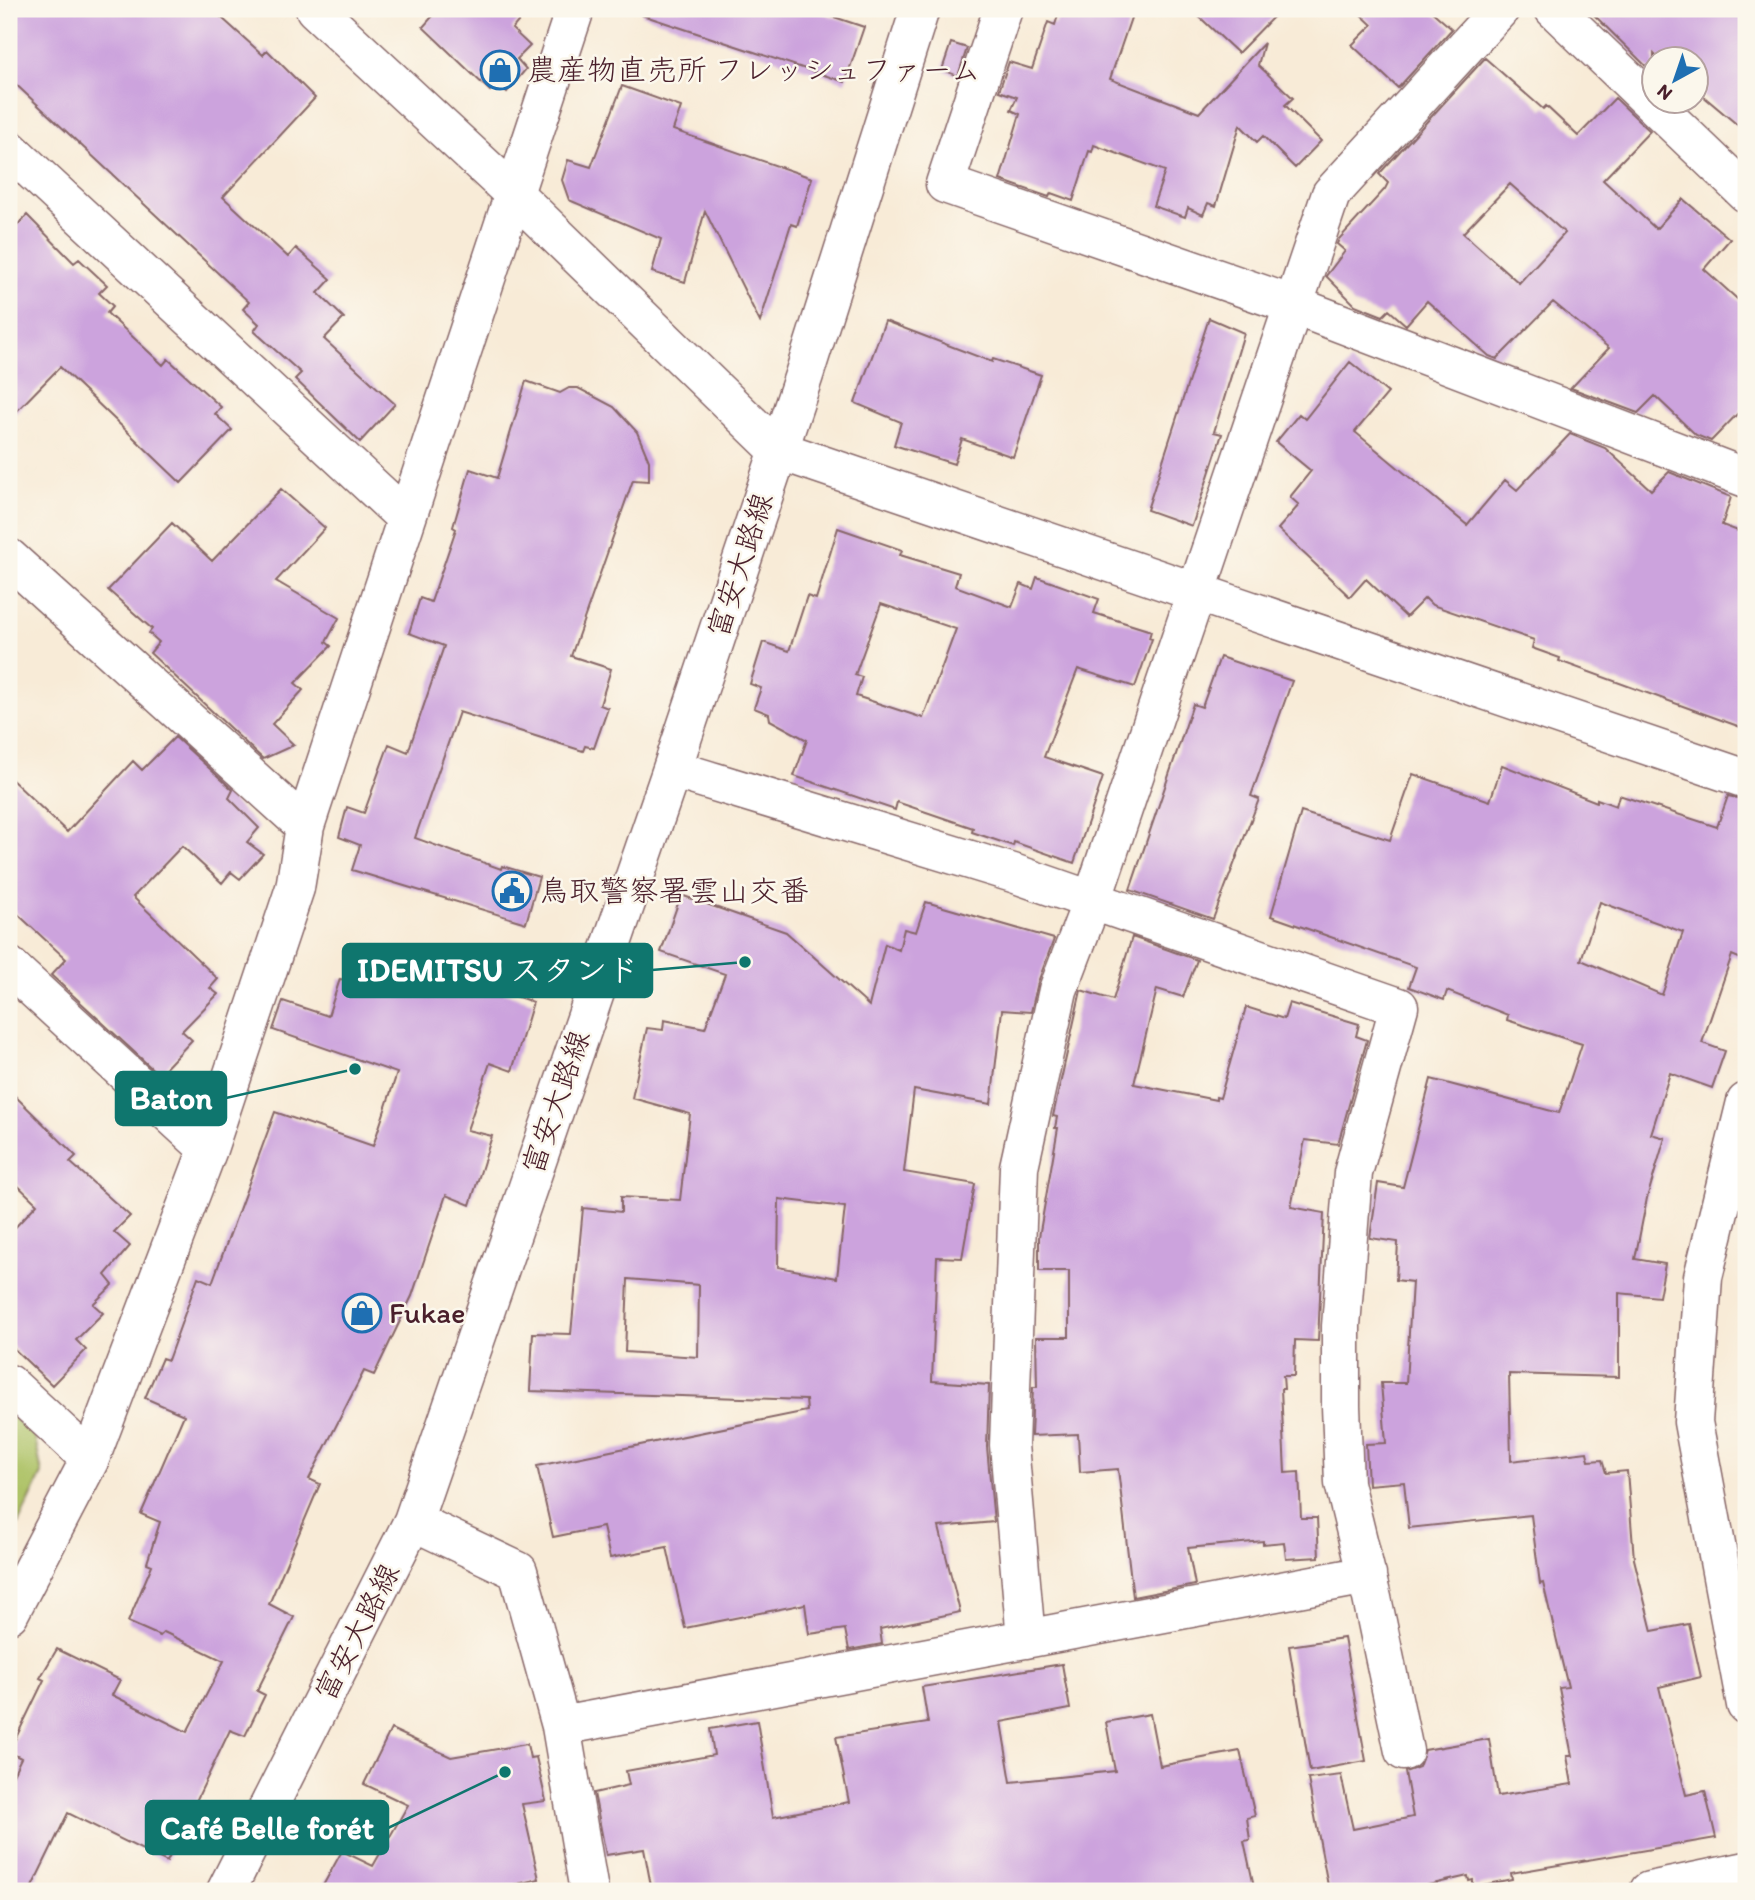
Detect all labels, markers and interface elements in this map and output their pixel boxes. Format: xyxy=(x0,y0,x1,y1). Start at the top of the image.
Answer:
north arrow xyxy=(1640,46,1710,116)
shop icon: 農産物直売所 フレッシュファーム xyxy=(479,49,521,91)
place label: 農産物直売所 フレッシュファーム xyxy=(527,51,981,88)
text: N xyxy=(1652,80,1677,106)
street label: 富安大路線 xyxy=(699,488,780,642)
public building icon: 鳥取警察署雲山交番 xyxy=(491,870,533,912)
place label: 鳥取警察署雲山交番 xyxy=(539,872,809,909)
callout: IDEMITSU スタンド xyxy=(343,944,652,997)
text: IDEMITSU スタンド xyxy=(357,951,639,989)
street label: 富安大路線 xyxy=(514,1025,597,1179)
callout: Baton xyxy=(116,1072,226,1125)
text: Baton xyxy=(130,1079,213,1117)
shop icon: Fukae xyxy=(341,1292,383,1334)
place label: Fukae xyxy=(389,1294,465,1331)
street label: 富安大路線 xyxy=(306,1557,407,1707)
callout: Café Belle forét xyxy=(146,1801,388,1854)
text: Café Belle forét xyxy=(160,1809,374,1847)

